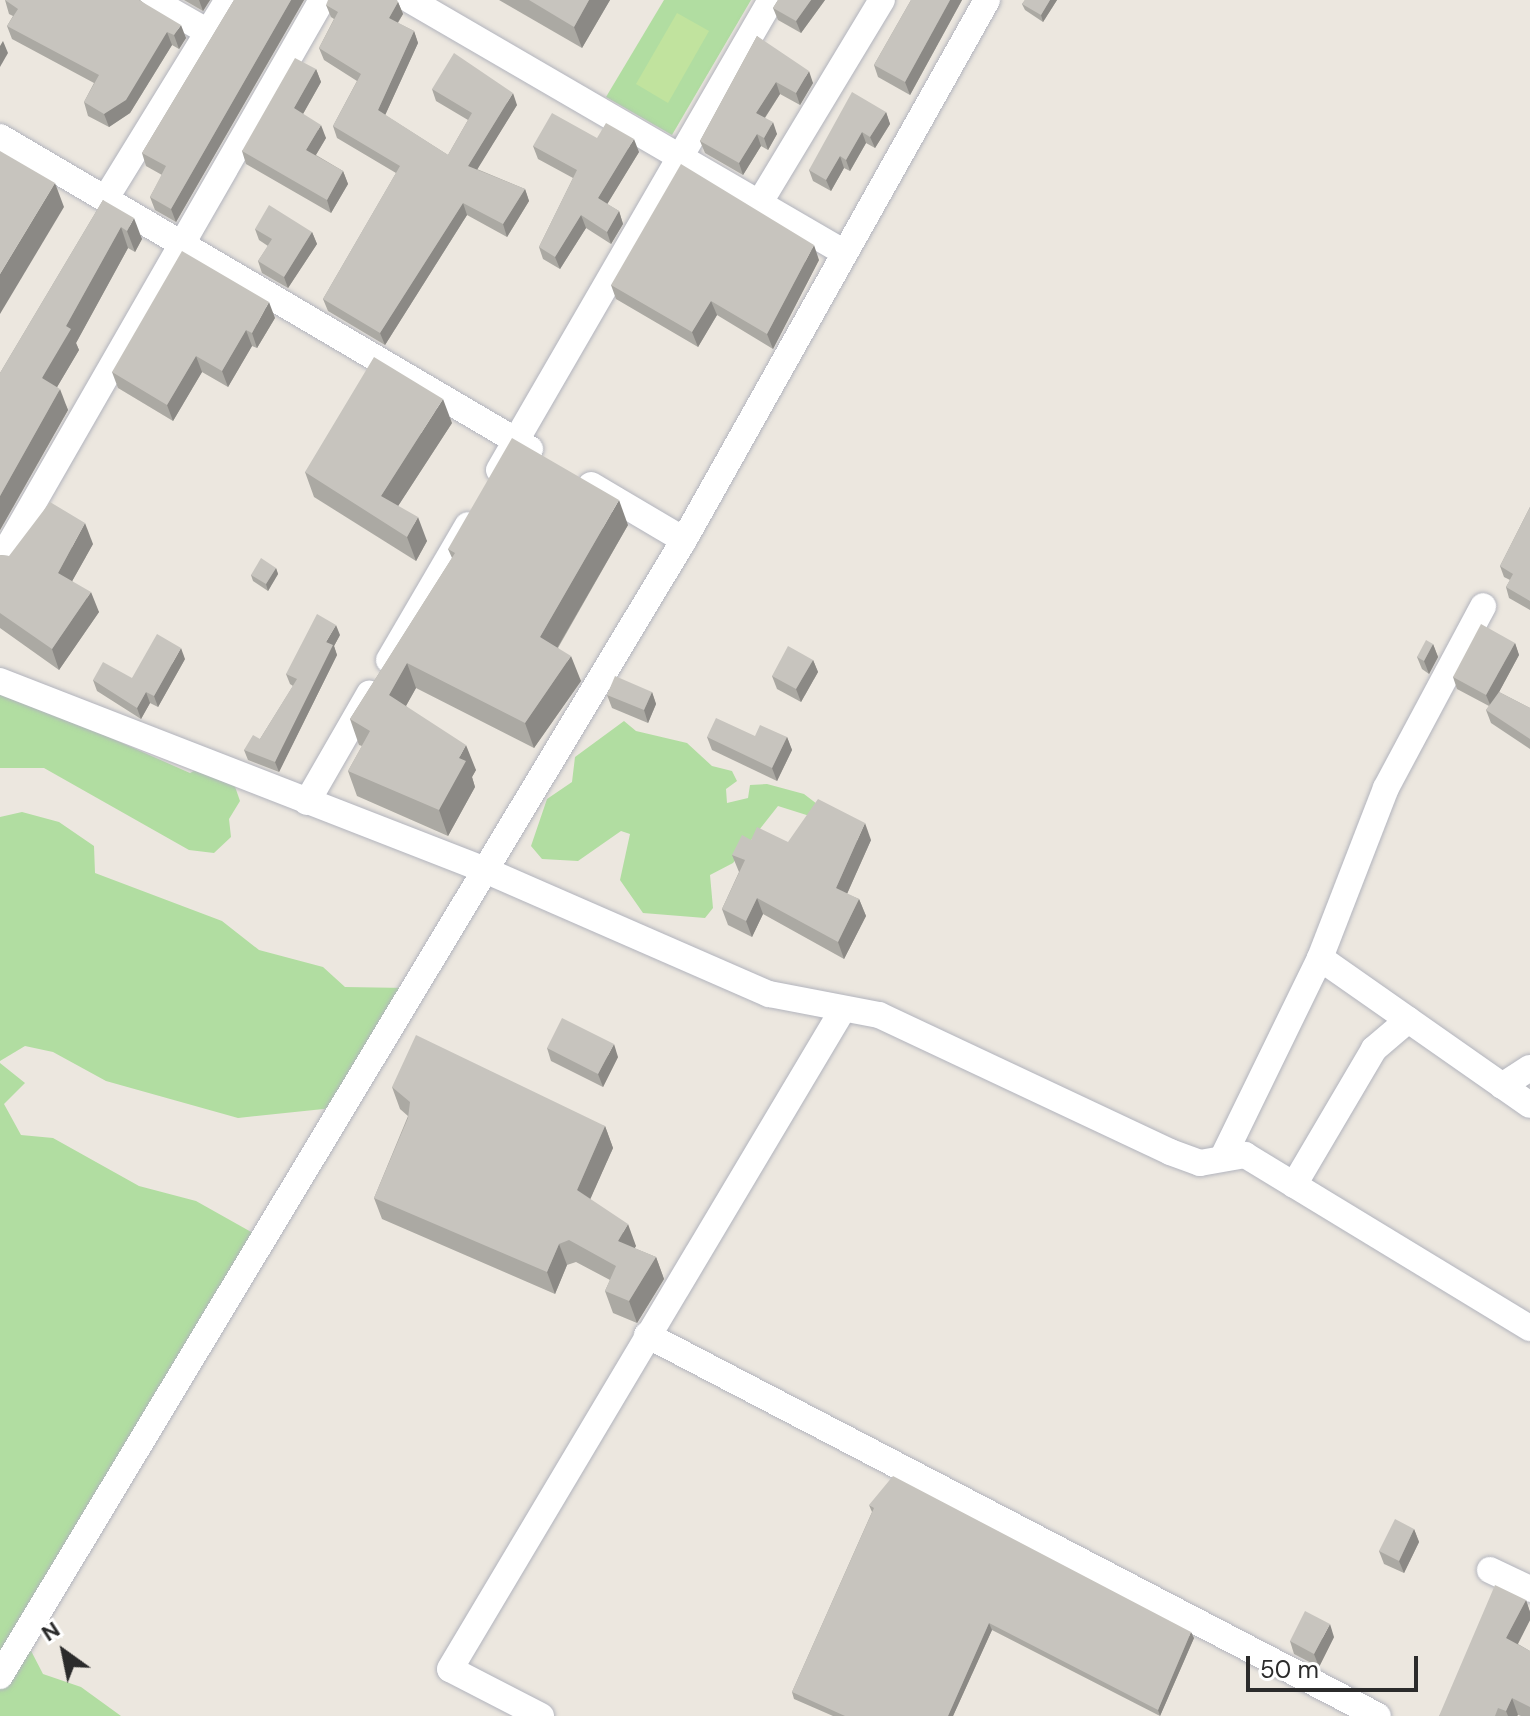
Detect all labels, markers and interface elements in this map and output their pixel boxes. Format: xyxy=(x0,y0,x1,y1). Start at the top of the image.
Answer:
north arrow xyxy=(24,1612,104,1692)
text: N xyxy=(36,1615,65,1648)
scale bar xyxy=(1250,1640,1422,1690)
text: 50 m xyxy=(1260,1654,1319,1685)

